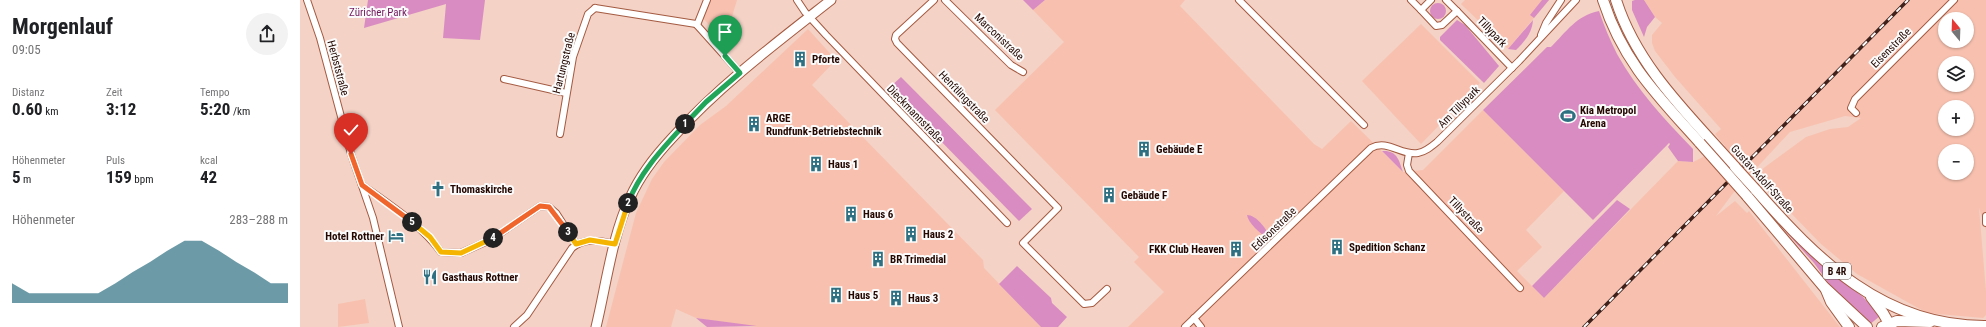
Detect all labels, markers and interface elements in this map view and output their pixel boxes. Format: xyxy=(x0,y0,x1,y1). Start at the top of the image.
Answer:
park label: Züricher Park xyxy=(349,6,407,19)
street label: Marconistraße xyxy=(972,11,1026,63)
north arrow xyxy=(1938,12,1974,48)
map controls xyxy=(1938,12,1974,180)
button: share xyxy=(246,13,288,55)
text: Morgenlauf xyxy=(12,14,113,39)
street label: Tillypark xyxy=(1475,14,1510,50)
pin xyxy=(708,15,742,56)
icon: arrive xyxy=(714,21,736,43)
street label: Eisenstraße xyxy=(1868,25,1914,71)
street label: Hartungstraße xyxy=(550,31,578,95)
street label: Herbststraße xyxy=(324,39,352,97)
text: 09:05 xyxy=(12,42,41,57)
building icon: Pforte xyxy=(791,50,809,68)
place label: Pforte xyxy=(812,53,840,66)
button: layers xyxy=(1938,56,1974,92)
street label: Henftlingstraße xyxy=(936,68,992,126)
street label: Dieckmannstraße xyxy=(884,82,946,146)
street label: Am Tillypark xyxy=(1435,83,1483,131)
text: Distanz xyxy=(12,86,45,99)
text: Zeit xyxy=(106,86,123,99)
text: Tempo xyxy=(200,86,230,99)
text: 0.60 xyxy=(12,99,43,119)
text: 3:12 xyxy=(106,99,136,119)
text: 5:20 xyxy=(200,99,230,119)
button: + xyxy=(1938,100,1974,136)
place label: Kia Metropol Arena xyxy=(1580,104,1636,130)
text: km xyxy=(43,105,58,118)
text: /km xyxy=(230,105,250,118)
sports icon: Kia Metropol Arena xyxy=(1559,107,1577,125)
place label: ARGE Rundfunk-Betriebstechnik xyxy=(766,112,882,138)
pin xyxy=(334,113,368,154)
pin: 1 xyxy=(675,114,695,134)
building icon: ARGE Rundfunk-Betriebstechnik xyxy=(745,115,763,133)
text: 1 xyxy=(682,117,688,130)
icon: check xyxy=(340,119,362,141)
building icon: Gebäude E xyxy=(1135,140,1153,158)
street label: Gustav-Adolf-Straße xyxy=(1728,142,1796,216)
place label: Gebäude E xyxy=(1156,143,1203,156)
button: − xyxy=(1938,144,1974,180)
text: Höhenmeter xyxy=(12,154,65,167)
text: Puls xyxy=(106,154,125,167)
text: kcal xyxy=(200,154,218,167)
building icon: Haus 1 xyxy=(807,155,825,173)
place label: Haus 1 xyxy=(828,158,858,171)
text: 5 xyxy=(12,167,21,187)
text: 159 xyxy=(106,167,132,187)
text: 42 xyxy=(200,167,217,187)
text: m xyxy=(21,173,31,186)
text: bpm xyxy=(132,173,153,186)
church icon: Thomaskirche xyxy=(429,180,447,198)
place label: Thomaskirche xyxy=(450,183,513,196)
building icon: Gebäude F xyxy=(1100,186,1118,204)
place label: Gebäude F xyxy=(1121,189,1167,202)
pin: 2 xyxy=(618,193,638,213)
street label: Tillystraße xyxy=(1446,194,1486,236)
text: 2 xyxy=(625,196,631,209)
building icon: Haus 6 xyxy=(842,205,860,223)
street label: Edisonstraße xyxy=(1249,205,1299,253)
place label: Haus 6 xyxy=(863,208,894,221)
text: Höhenmeter xyxy=(12,212,75,227)
text: 283–288 m xyxy=(229,212,288,227)
pin: 5 xyxy=(402,212,422,232)
text: 5 xyxy=(409,215,415,228)
pin: 3 xyxy=(558,222,578,242)
text: 3 xyxy=(565,225,571,238)
building icon: Haus 2 xyxy=(902,225,920,243)
hotel icon: Hotel Rottner xyxy=(387,227,405,245)
pin: 4 xyxy=(483,228,503,248)
place label: Haus 2 xyxy=(923,228,954,241)
place label: Hotel Rottner xyxy=(325,230,384,243)
text: 4 xyxy=(490,231,496,244)
building icon: Spedition Schanz xyxy=(1328,238,1346,256)
building icon: FKK Club Heaven xyxy=(1227,240,1245,258)
place label: Spedition Schanz xyxy=(1349,241,1425,254)
place label: FKK Club Heaven xyxy=(1149,243,1224,256)
building icon: BR Trimedial xyxy=(869,250,887,268)
place label: BR Trimedial xyxy=(890,253,946,266)
road number: B 4R xyxy=(1823,263,1851,279)
restaurant icon: Gasthaus Rottner xyxy=(421,268,439,286)
place label: Gasthaus Rottner xyxy=(442,271,519,284)
building icon: Haus 5 xyxy=(827,286,845,304)
place label: Haus 5 xyxy=(848,289,879,302)
building icon: Haus 3 xyxy=(887,289,905,307)
place label: Haus 3 xyxy=(908,292,939,305)

